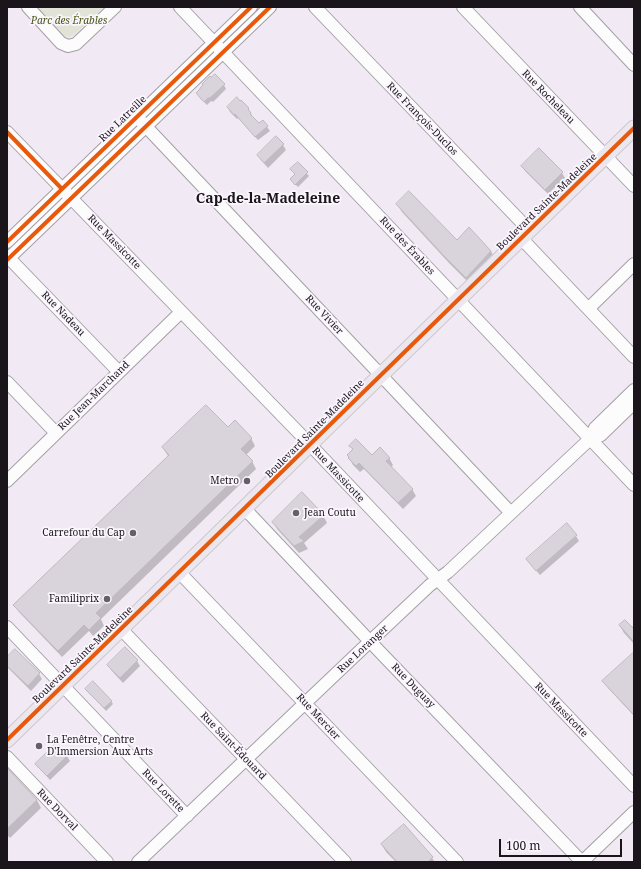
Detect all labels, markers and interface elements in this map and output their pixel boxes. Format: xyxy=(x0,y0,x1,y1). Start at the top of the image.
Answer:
park label: Parc des Érables xyxy=(31,15,107,27)
street label: Rue Rocheleau xyxy=(519,68,577,126)
street label: Rue François-Duclos xyxy=(384,80,460,158)
street label: Rue Latreille xyxy=(97,93,149,145)
street label: Boulevard Sainte-Madeleine xyxy=(494,151,600,253)
district label: Cap-de-la-Madeleine xyxy=(196,191,340,207)
street label: Rue Massicotte xyxy=(85,212,143,272)
street label: Rue des Érables xyxy=(377,215,437,277)
street label: Rue Nadeau xyxy=(39,289,87,339)
street label: Rue Vivier xyxy=(303,293,345,337)
street label: Rue Jean-Marchand xyxy=(56,359,132,433)
street label: Boulevard Sainte-Madeleine xyxy=(263,377,367,481)
street label: Rue Massicotte xyxy=(309,445,367,505)
place label: Metro xyxy=(210,475,239,487)
marker: Metro xyxy=(242,476,252,486)
place label: Jean Coutu xyxy=(304,507,356,519)
marker: Jean Coutu xyxy=(291,508,301,518)
place label: Carrefour du Cap xyxy=(42,527,125,539)
marker: Carrefour du Cap xyxy=(128,528,138,538)
place label: Familiprix xyxy=(49,593,99,605)
marker: Familiprix xyxy=(102,594,112,604)
street label: Boulevard Sainte-Madeleine xyxy=(30,604,136,706)
street label: Rue Loranger xyxy=(335,622,391,676)
street label: Rue Duguay xyxy=(389,661,437,711)
street label: Rue Massicotte xyxy=(532,680,590,740)
street label: Rue Mercier xyxy=(294,692,342,742)
street label: Rue Saint-Édouard xyxy=(198,710,268,782)
place label: La Fenêtre, Centre D'Immersion Aux Arts xyxy=(47,734,153,758)
marker: La Fenêtre, Centre D'Immersion Aux Arts xyxy=(34,741,44,751)
street label: Rue Lorette xyxy=(139,767,187,815)
street label: Rue Dorval xyxy=(34,787,80,833)
scale bar xyxy=(501,831,624,857)
text: 100 m xyxy=(506,837,541,854)

